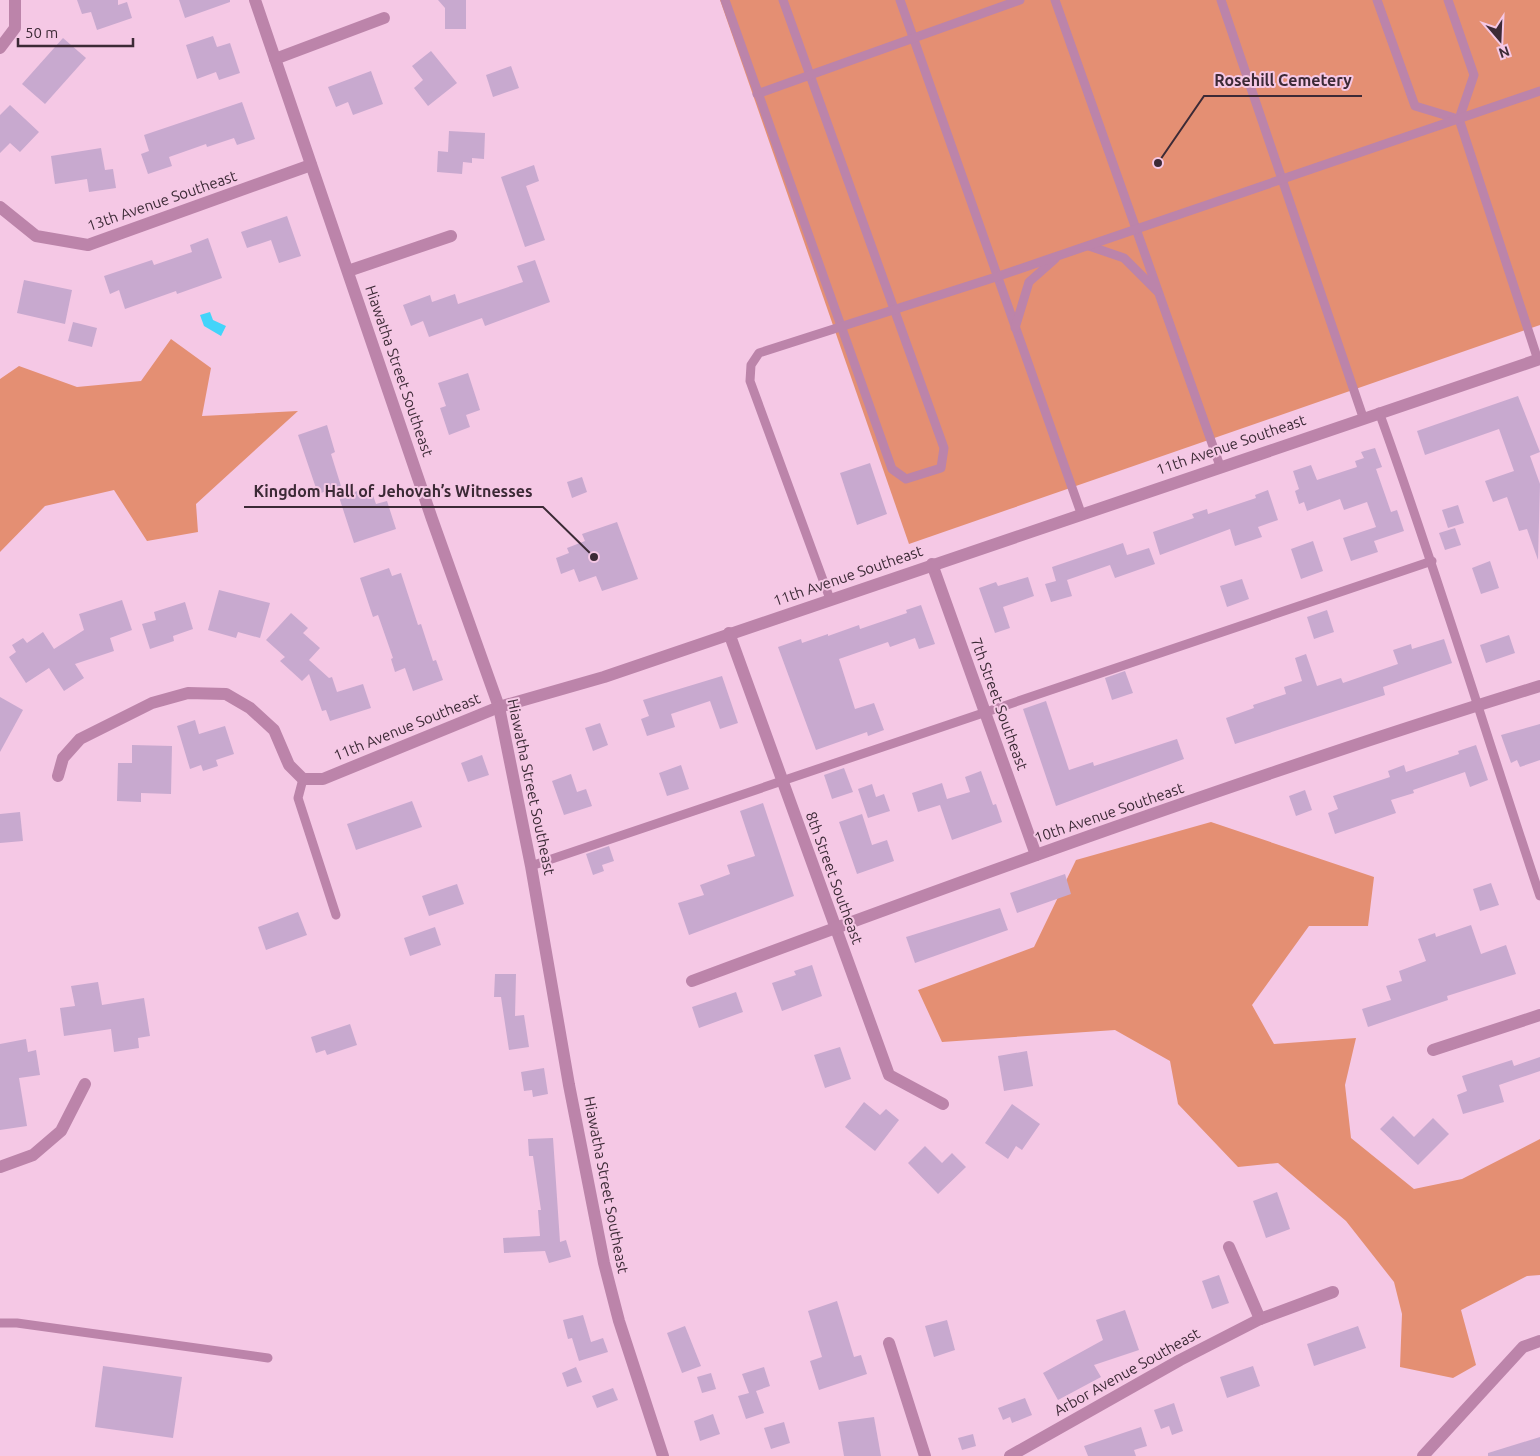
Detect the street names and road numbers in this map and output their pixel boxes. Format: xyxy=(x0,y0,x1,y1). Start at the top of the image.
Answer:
street label: 13th Avenue Southeast xyxy=(85,167,239,234)
street label: Hiawatha Street Southeast xyxy=(362,283,437,459)
street label: 11th Avenue Southeast xyxy=(1154,411,1308,478)
street label: 11th Avenue Southeast xyxy=(771,542,925,609)
street label: 7th Street Southeast xyxy=(968,635,1031,772)
street label: 11th Avenue Southeast xyxy=(331,689,483,764)
street label: Hiawatha Street Southeast xyxy=(504,697,559,877)
street label: 10th Avenue Southeast xyxy=(1032,779,1186,846)
street label: 8th Street Southeast xyxy=(803,809,866,946)
street label: Hiawatha Street Southeast xyxy=(581,1095,632,1275)
street label: Arbor Avenue Southeast xyxy=(1051,1324,1203,1419)

